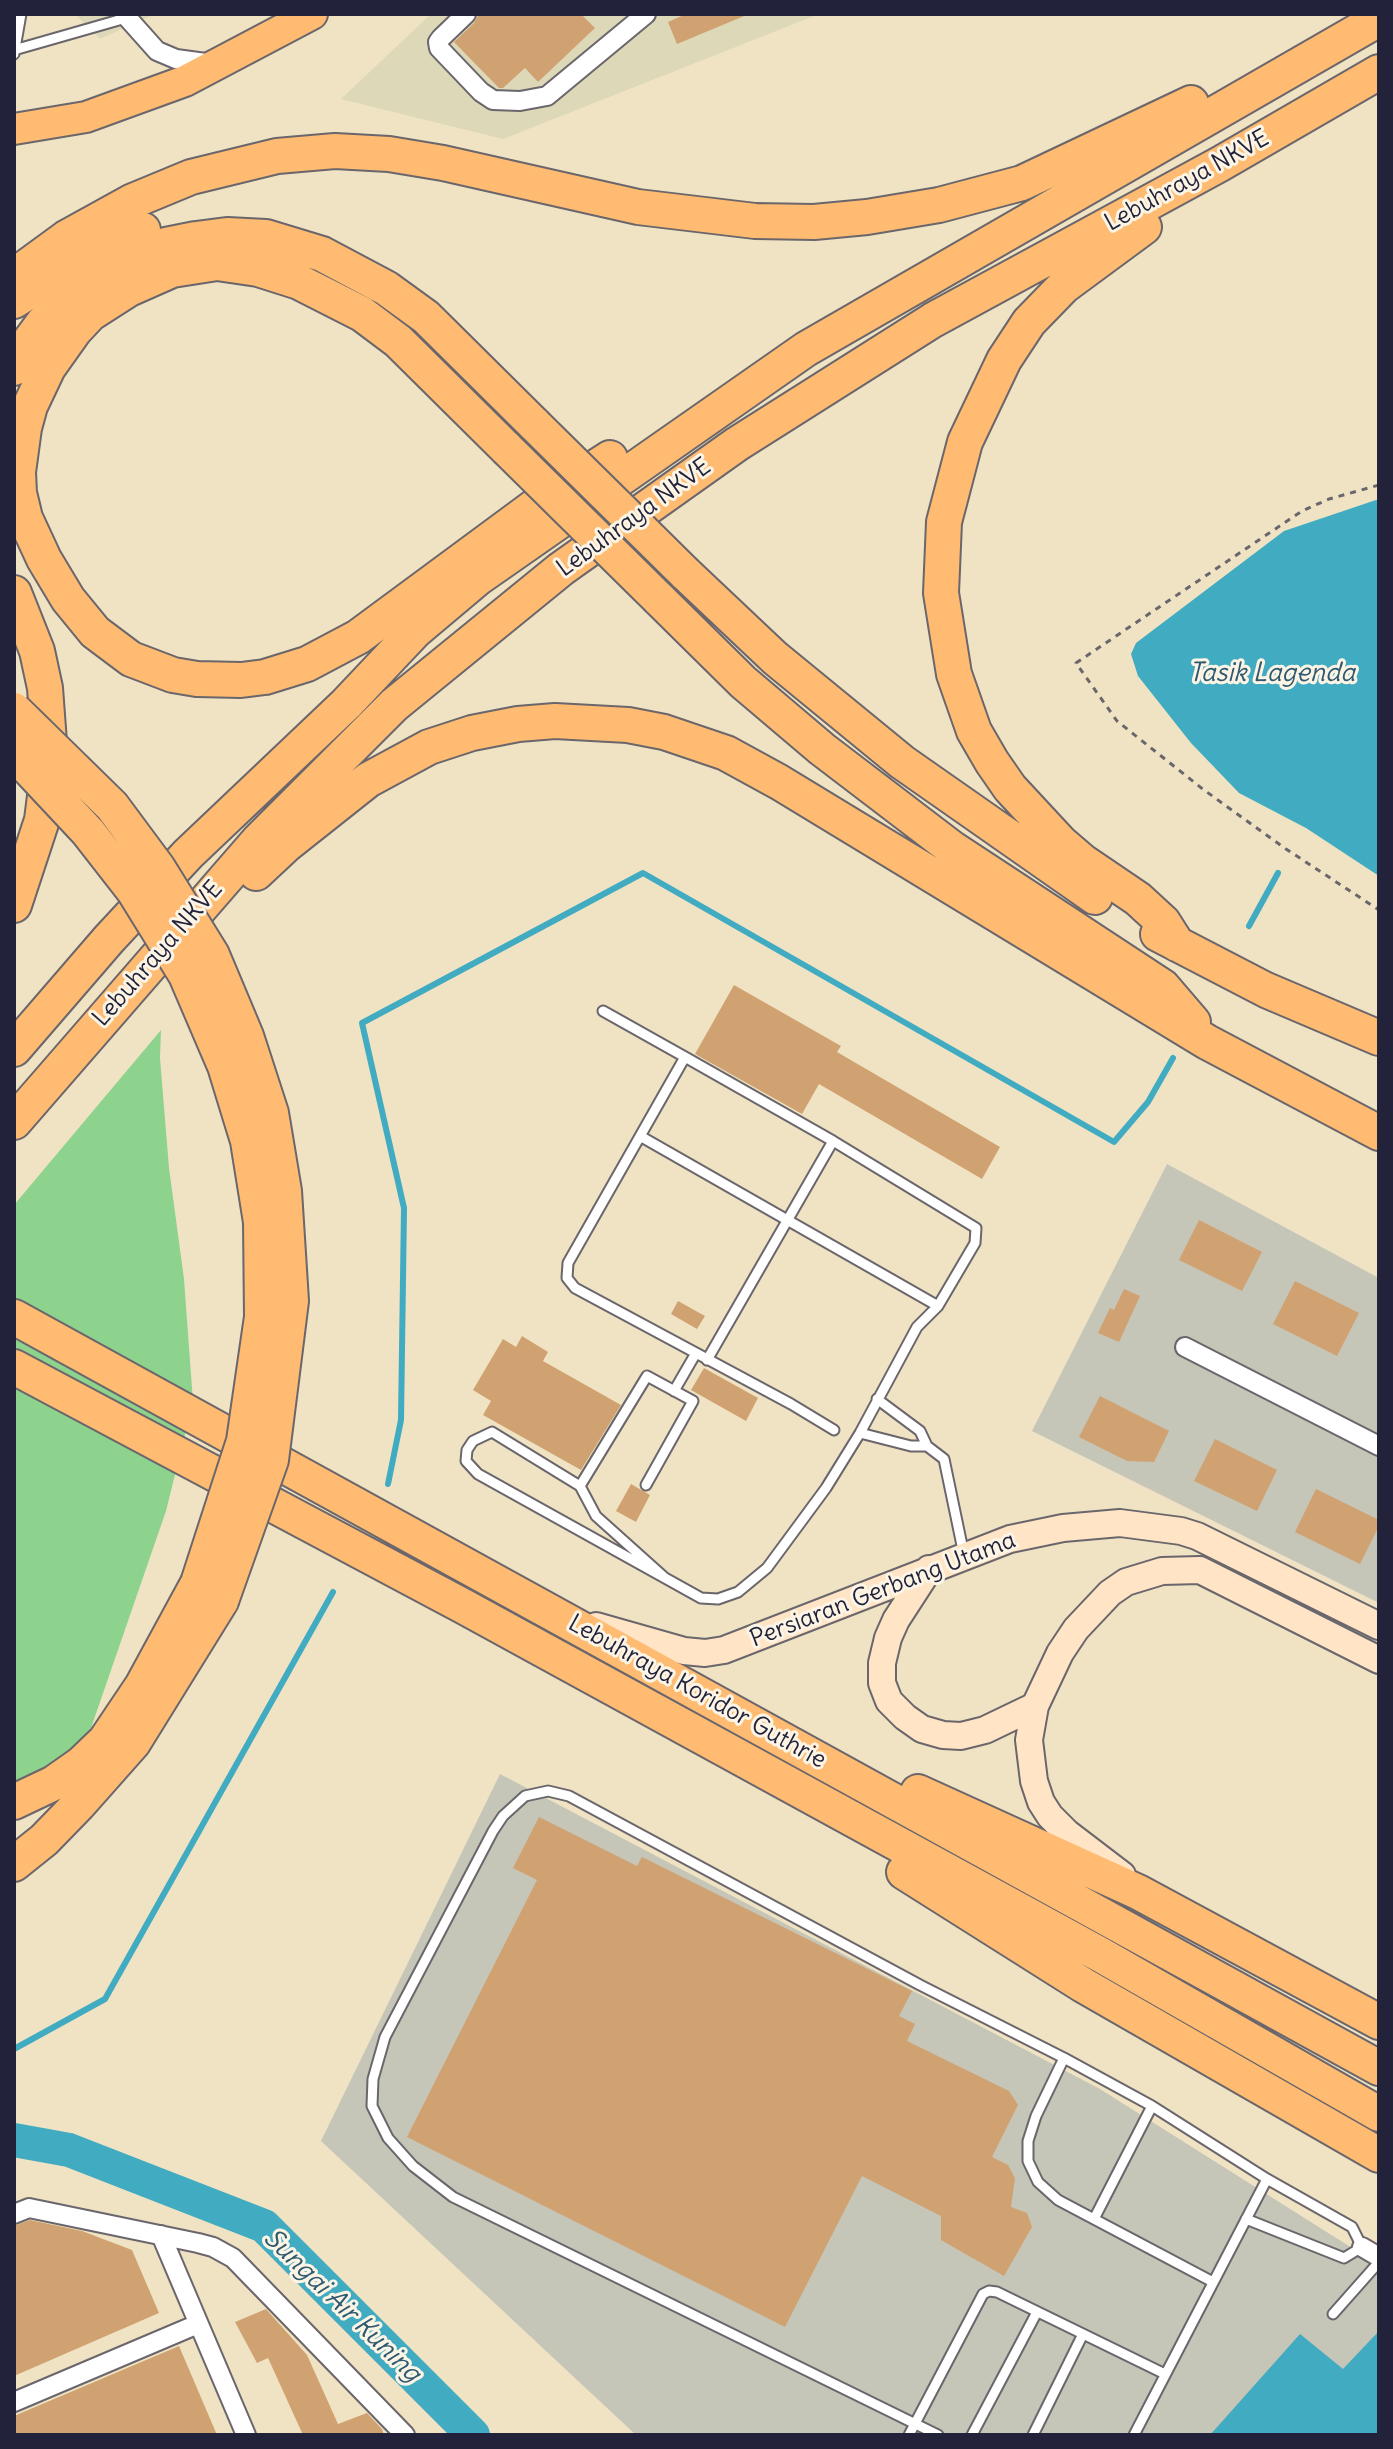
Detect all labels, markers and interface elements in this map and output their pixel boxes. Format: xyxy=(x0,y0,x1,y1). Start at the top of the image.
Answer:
street label: Lebuhraya NKVE xyxy=(1100,124,1274,238)
street label: Lebuhraya NKVE xyxy=(551,453,717,583)
water label: Tasik Lagenda xyxy=(1189,658,1355,690)
street label: Lebuhraya NKVE xyxy=(87,875,229,1033)
street label: Persiaran Gerbang Utama xyxy=(746,1526,1020,1654)
street label: Lebuhraya Koridor Guthrie xyxy=(563,1609,831,1775)
water label: Sungai Air Kuning xyxy=(257,2223,427,2389)

